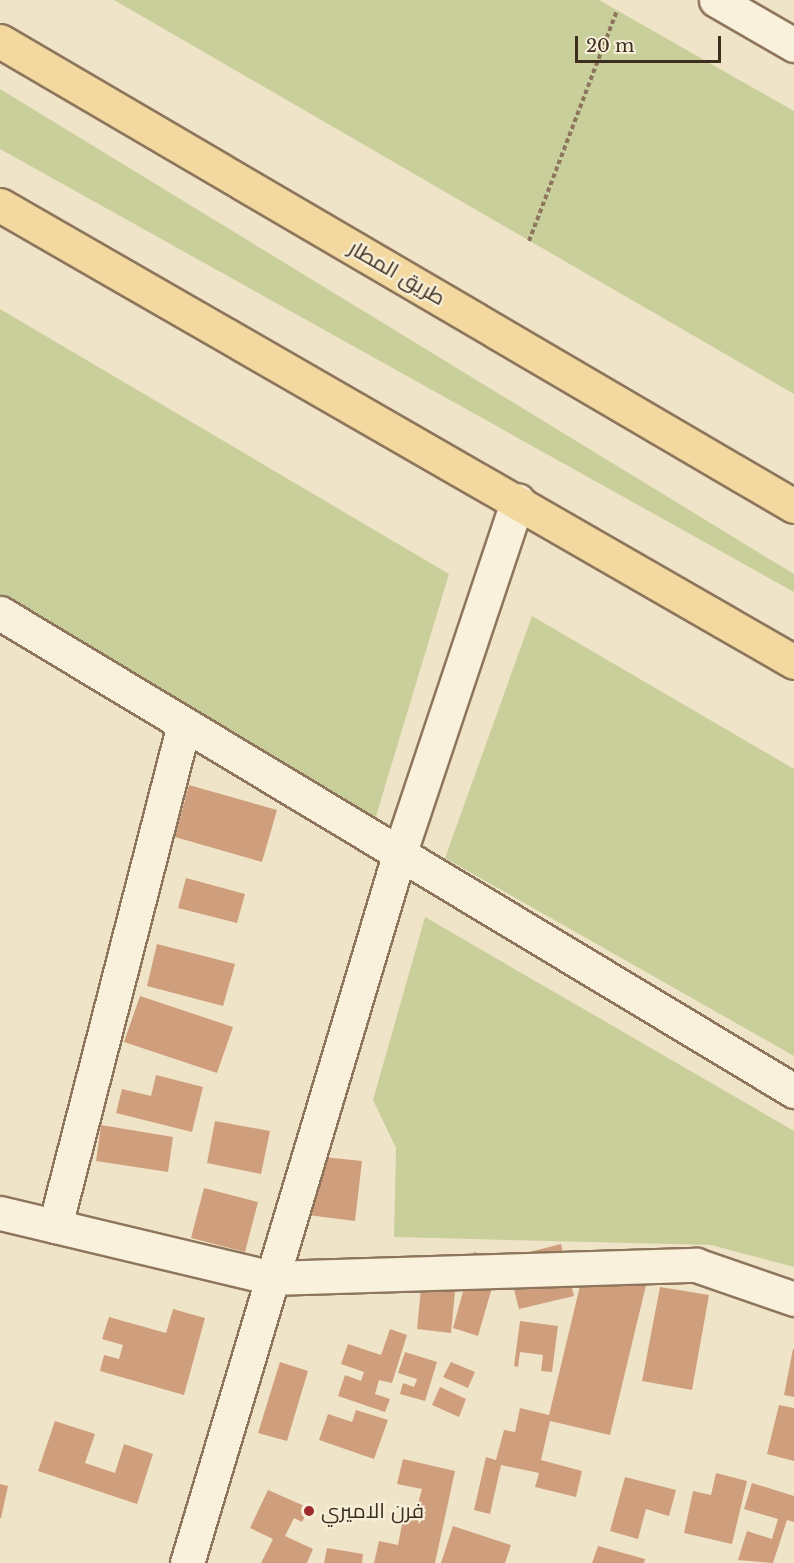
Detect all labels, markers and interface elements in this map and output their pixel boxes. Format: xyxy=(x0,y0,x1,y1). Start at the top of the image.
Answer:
scale bar xyxy=(578,24,724,62)
text: 20 m xyxy=(586,35,634,57)
street label: طريق المطار xyxy=(344,235,450,311)
place label: فرن الاميري xyxy=(321,1498,424,1524)
marker: فرن الاميري xyxy=(302,1504,316,1518)

